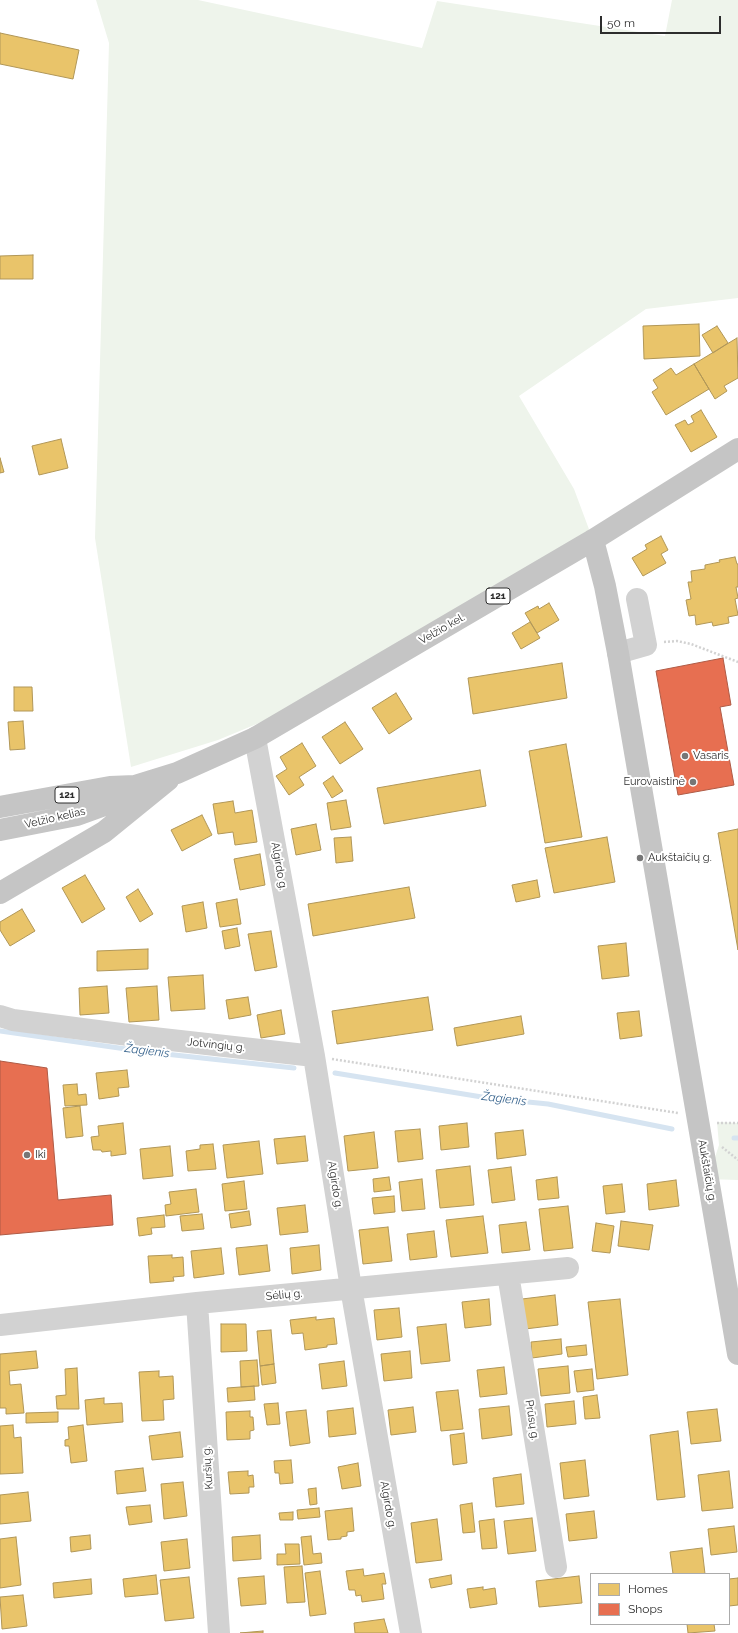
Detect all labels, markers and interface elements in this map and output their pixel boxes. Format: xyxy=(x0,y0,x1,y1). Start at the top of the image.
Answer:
scale bar xyxy=(602,8,723,34)
text: 50 m xyxy=(607,16,635,30)
road number: 121 xyxy=(486,588,510,604)
street label: Velžio kel. xyxy=(417,611,467,647)
place label: Vasaris xyxy=(693,749,729,763)
marker: Vasaris xyxy=(680,751,690,761)
place label: Eurovaistinė xyxy=(623,775,685,789)
marker: Eurovaistinė xyxy=(688,777,698,787)
road number: 121 xyxy=(55,787,79,803)
street label: Velžio kelias xyxy=(23,805,87,831)
street label: Algirdo g. xyxy=(268,841,290,891)
place label: Aukštaičių g. xyxy=(648,851,712,865)
marker: Aukštaičių g. xyxy=(635,853,645,863)
street label: Jotvingių g. xyxy=(187,1035,245,1055)
water label: Žagienis xyxy=(124,1041,170,1061)
water label: Žagienis xyxy=(481,1089,527,1109)
street label: Aukštaičių g. xyxy=(695,1138,719,1204)
place label: Iki xyxy=(35,1148,46,1162)
marker: Iki xyxy=(22,1150,32,1160)
street label: Algirdo g. xyxy=(325,1160,345,1210)
street label: Sėlių g. xyxy=(265,1287,303,1303)
street label: Prūsų g. xyxy=(522,1399,542,1441)
street label: Kuršių g. xyxy=(200,1446,216,1490)
street label: Algirdo g. xyxy=(377,1480,399,1530)
legend xyxy=(590,1573,730,1625)
text: Homes xyxy=(628,1582,668,1596)
text: Shops xyxy=(628,1602,663,1616)

